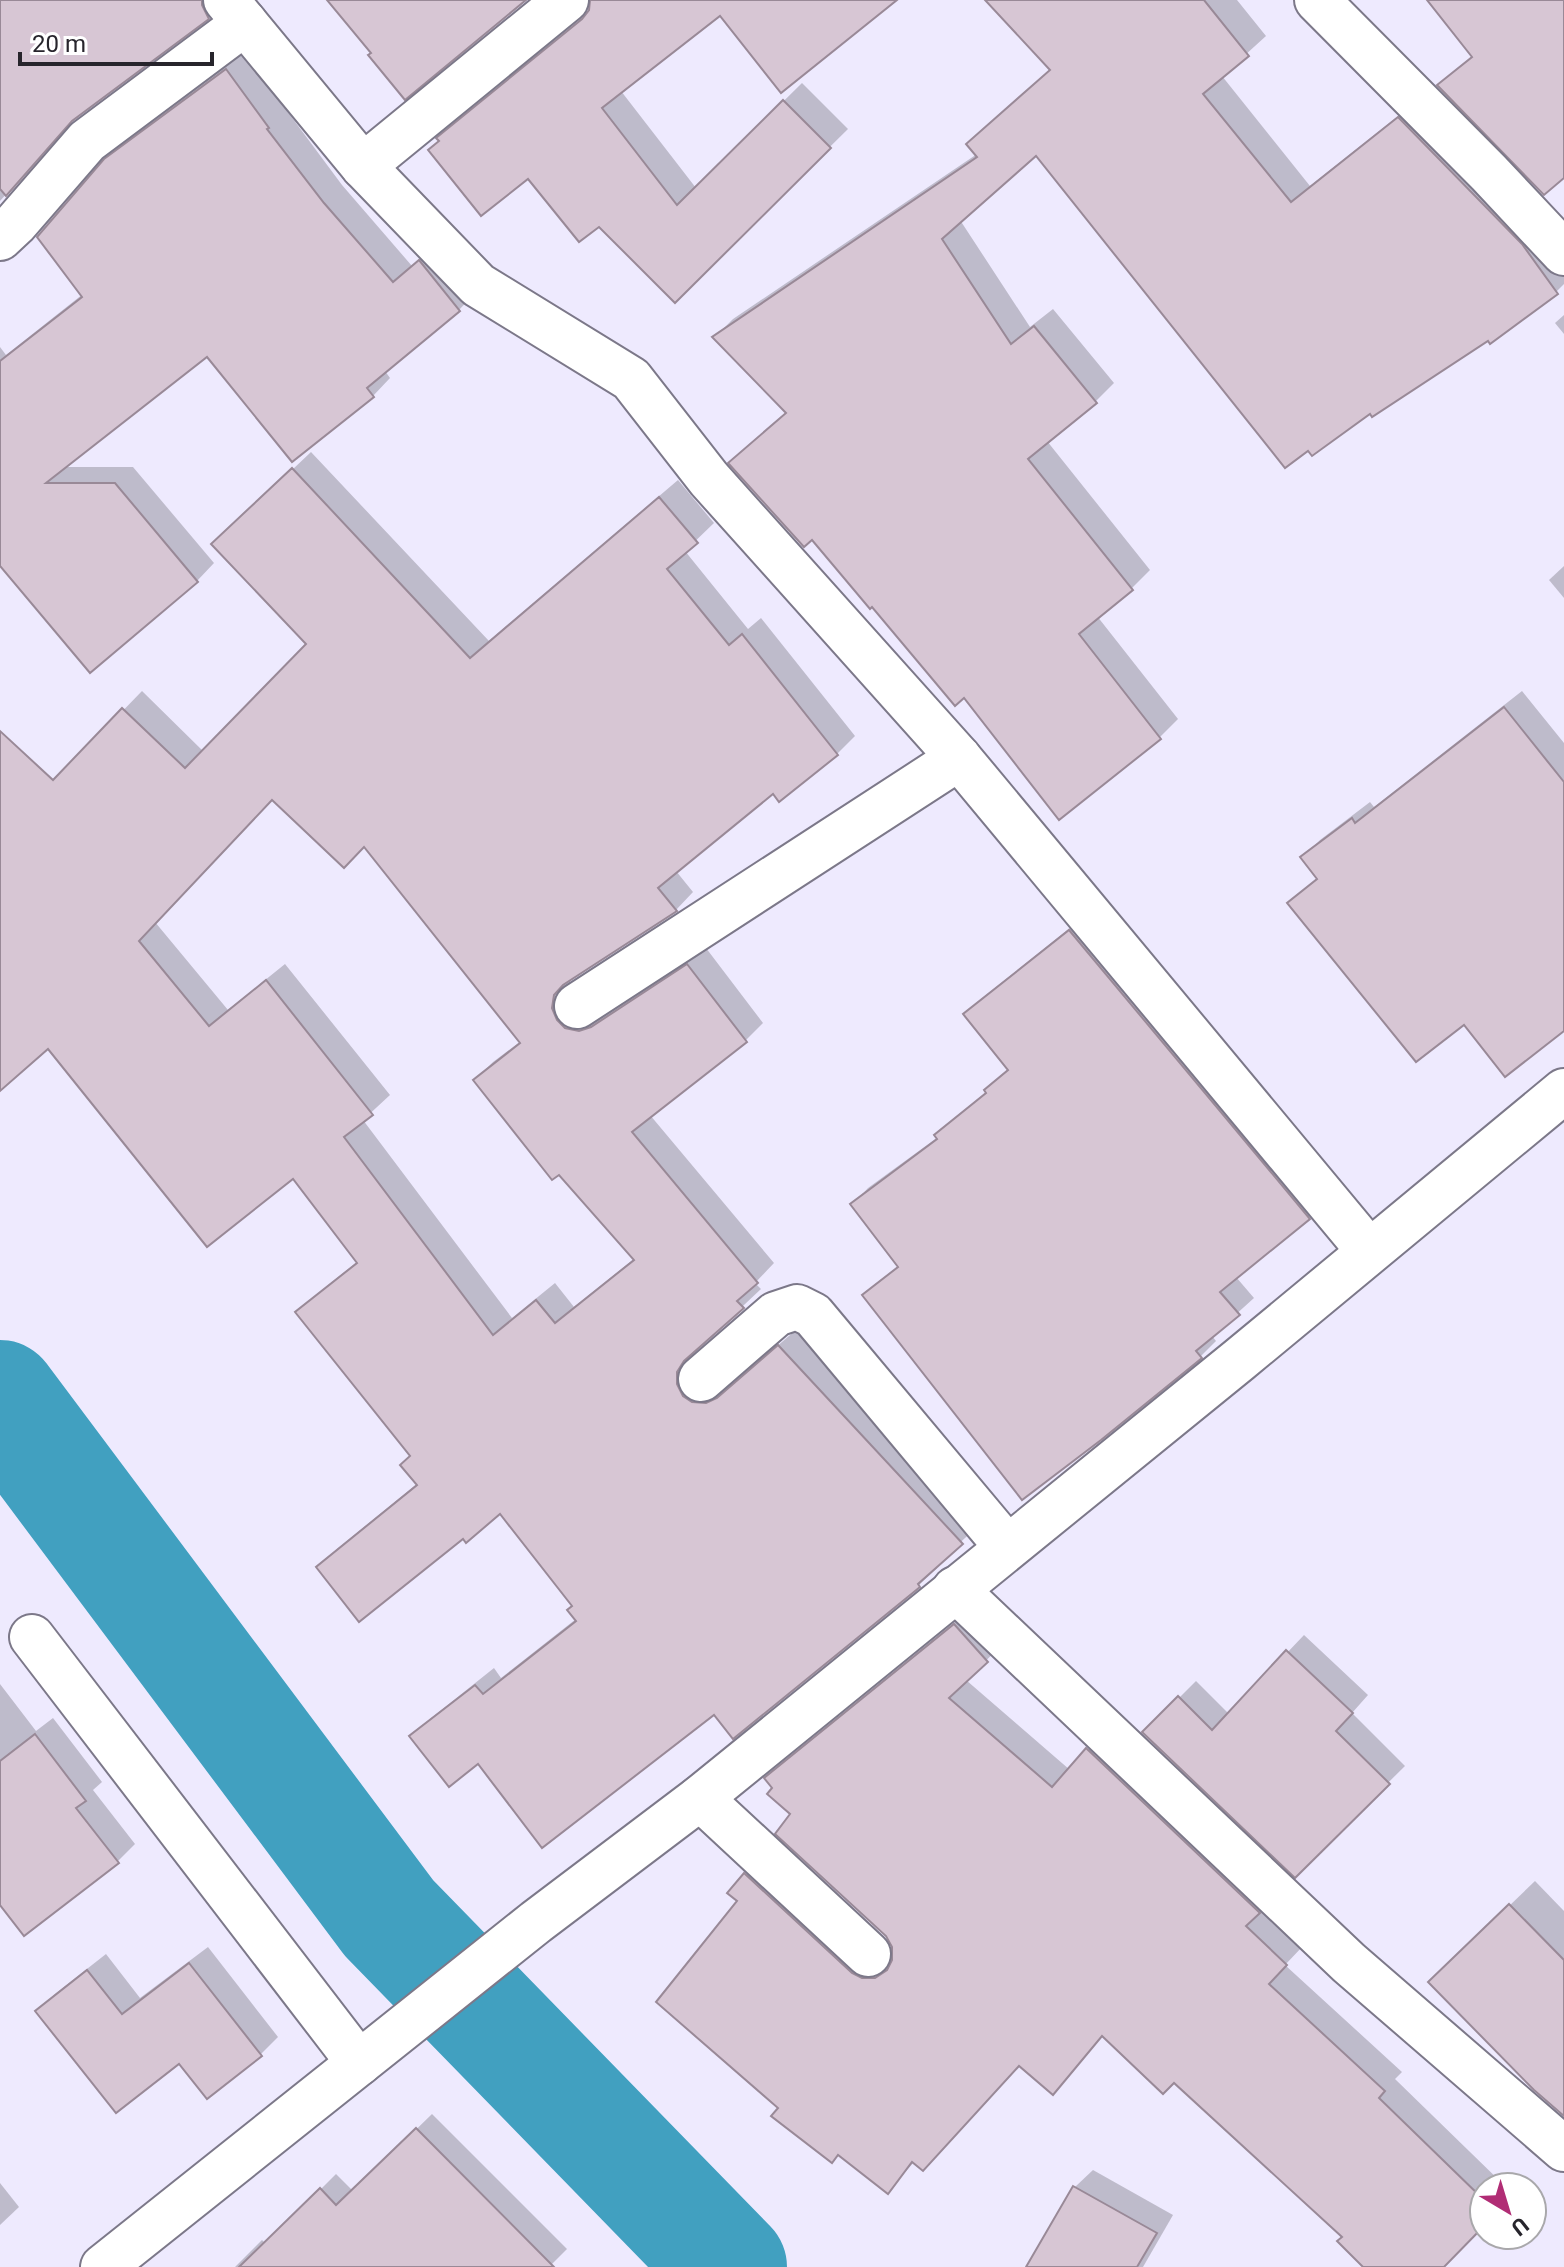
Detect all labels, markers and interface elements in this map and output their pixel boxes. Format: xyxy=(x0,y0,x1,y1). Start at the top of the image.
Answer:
scale bar xyxy=(20,16,212,66)
text: 20 m xyxy=(32,30,86,58)
north arrow xyxy=(1468,2171,1548,2251)
text: U xyxy=(1507,2212,1533,2241)

